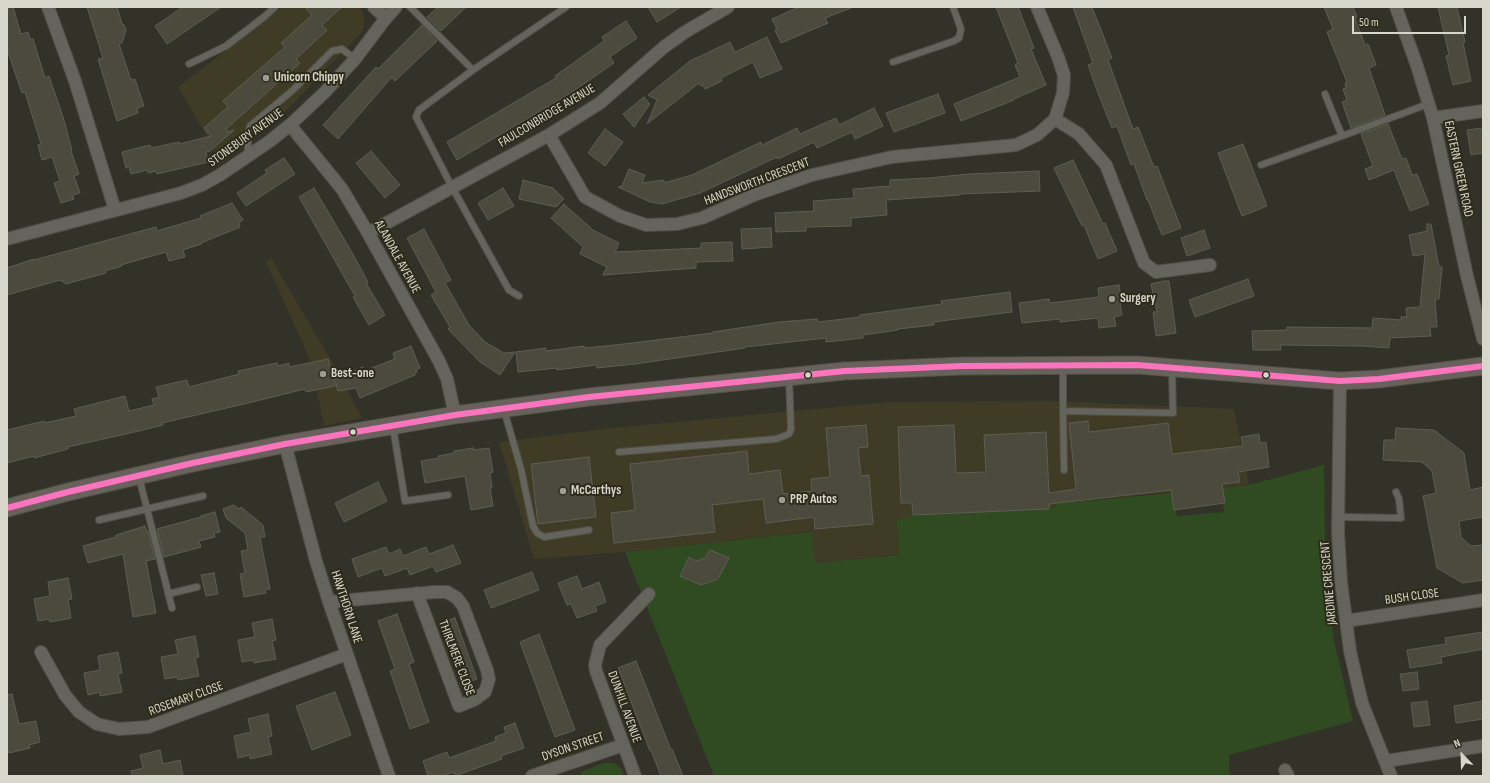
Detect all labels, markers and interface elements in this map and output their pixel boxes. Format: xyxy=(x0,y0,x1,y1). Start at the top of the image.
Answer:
scale bar xyxy=(1354,8,1468,34)
text: 50 m xyxy=(1359,15,1379,30)
place label: Unicorn Chippy xyxy=(274,70,344,86)
marker: Unicorn Chippy xyxy=(261,73,271,83)
street label: FAULCONBRIDGE AVENUE xyxy=(496,81,598,151)
street label: STONEBURY AVENUE xyxy=(205,105,287,171)
street label: EASTERN GREEN ROAD xyxy=(1440,120,1476,218)
street label: HANDSWORTH CRESCENT xyxy=(702,155,812,209)
street label: ALANDALE AVENUE xyxy=(370,218,424,296)
place label: Surgery xyxy=(1120,291,1156,307)
marker: Surgery xyxy=(1107,294,1117,304)
place label: Best-one xyxy=(331,366,374,382)
marker: Best-one xyxy=(318,369,328,379)
unlabelled marker xyxy=(803,370,813,380)
unlabelled marker xyxy=(1261,370,1271,380)
unlabelled marker xyxy=(348,427,358,437)
place label: McCarthys xyxy=(571,483,621,499)
marker: McCarthys xyxy=(558,486,568,496)
place label: PRP Autos xyxy=(790,492,837,508)
marker: PRP Autos xyxy=(777,495,787,505)
street label: JARDINE CRESCENT xyxy=(1318,540,1340,626)
street label: HAWTHORN LANE xyxy=(327,569,365,645)
street label: BUSH CLOSE xyxy=(1384,585,1440,609)
street label: THIRLMERE CLOSE xyxy=(434,618,478,698)
street label: DUNHILL AVENUE xyxy=(604,669,644,745)
street label: ROSEMARY CLOSE xyxy=(147,678,225,720)
street label: DYSON STREET xyxy=(540,729,606,765)
north arrow xyxy=(1442,735,1482,775)
text: N xyxy=(1452,736,1462,751)

